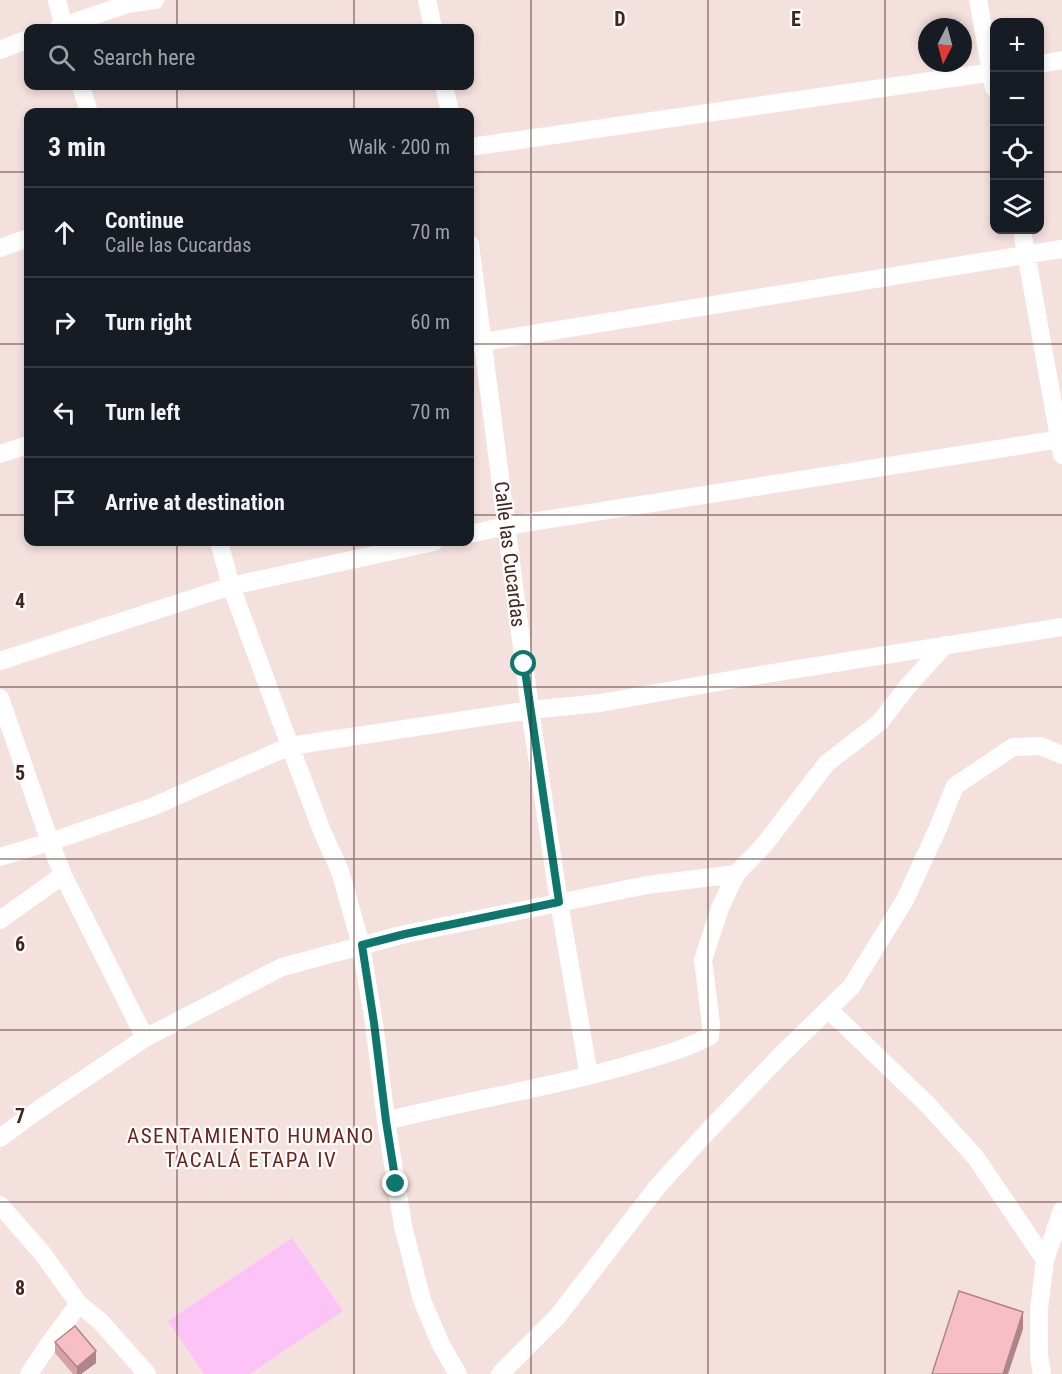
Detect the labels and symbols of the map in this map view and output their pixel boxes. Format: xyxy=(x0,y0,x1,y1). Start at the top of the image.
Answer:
text: D xyxy=(614,7,626,31)
text: E xyxy=(791,7,801,31)
north arrow xyxy=(918,18,972,72)
street label: Calle las Cucardas xyxy=(489,480,531,628)
text: 4 xyxy=(15,589,25,613)
route start xyxy=(510,650,536,676)
text: 5 xyxy=(15,761,25,785)
text: 6 xyxy=(15,932,25,956)
text: 7 xyxy=(15,1104,25,1128)
district label: ASENTAMIENTO HUMANO TACALÁ ETAPA IV xyxy=(127,1124,375,1172)
route end xyxy=(382,1170,408,1196)
text: 8 xyxy=(15,1276,25,1300)

